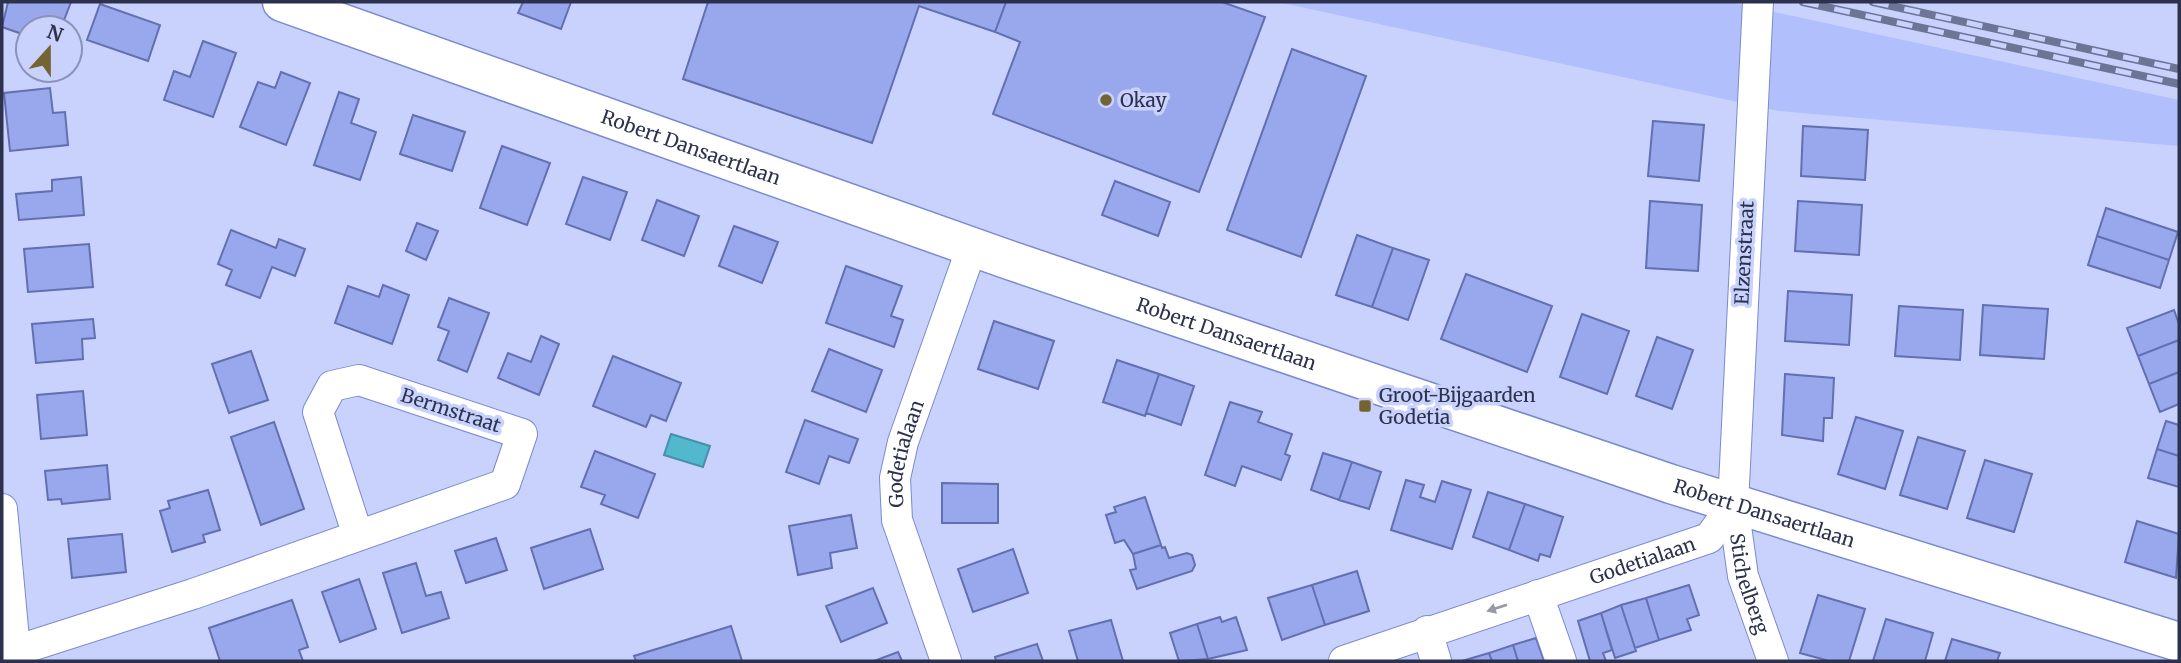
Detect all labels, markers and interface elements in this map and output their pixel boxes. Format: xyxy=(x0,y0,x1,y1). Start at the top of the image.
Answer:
north arrow xyxy=(14,14,84,84)
text: N xyxy=(44,19,66,47)
place label: Okay xyxy=(1120,88,1167,112)
marker: Okay xyxy=(1098,92,1114,108)
street label: Robert Dansaertlaan xyxy=(598,104,784,190)
street label: Elzenstraat xyxy=(1729,200,1759,306)
street label: Robert Dansaertlaan xyxy=(1133,292,1320,375)
street label: Bermstraat xyxy=(398,383,504,438)
place label: Groot-Bijgaarden Godetia xyxy=(1379,383,1536,429)
street label: Godetialaan xyxy=(882,396,929,508)
marker: Groot-Bijgaarden Godetia xyxy=(1357,398,1373,414)
street label: Robert Dansaertlaan xyxy=(1671,474,1858,553)
street label: Godetialaan xyxy=(1586,531,1699,589)
street label: Stichelberg xyxy=(1725,532,1775,638)
one-way arrow xyxy=(1486,603,1507,614)

